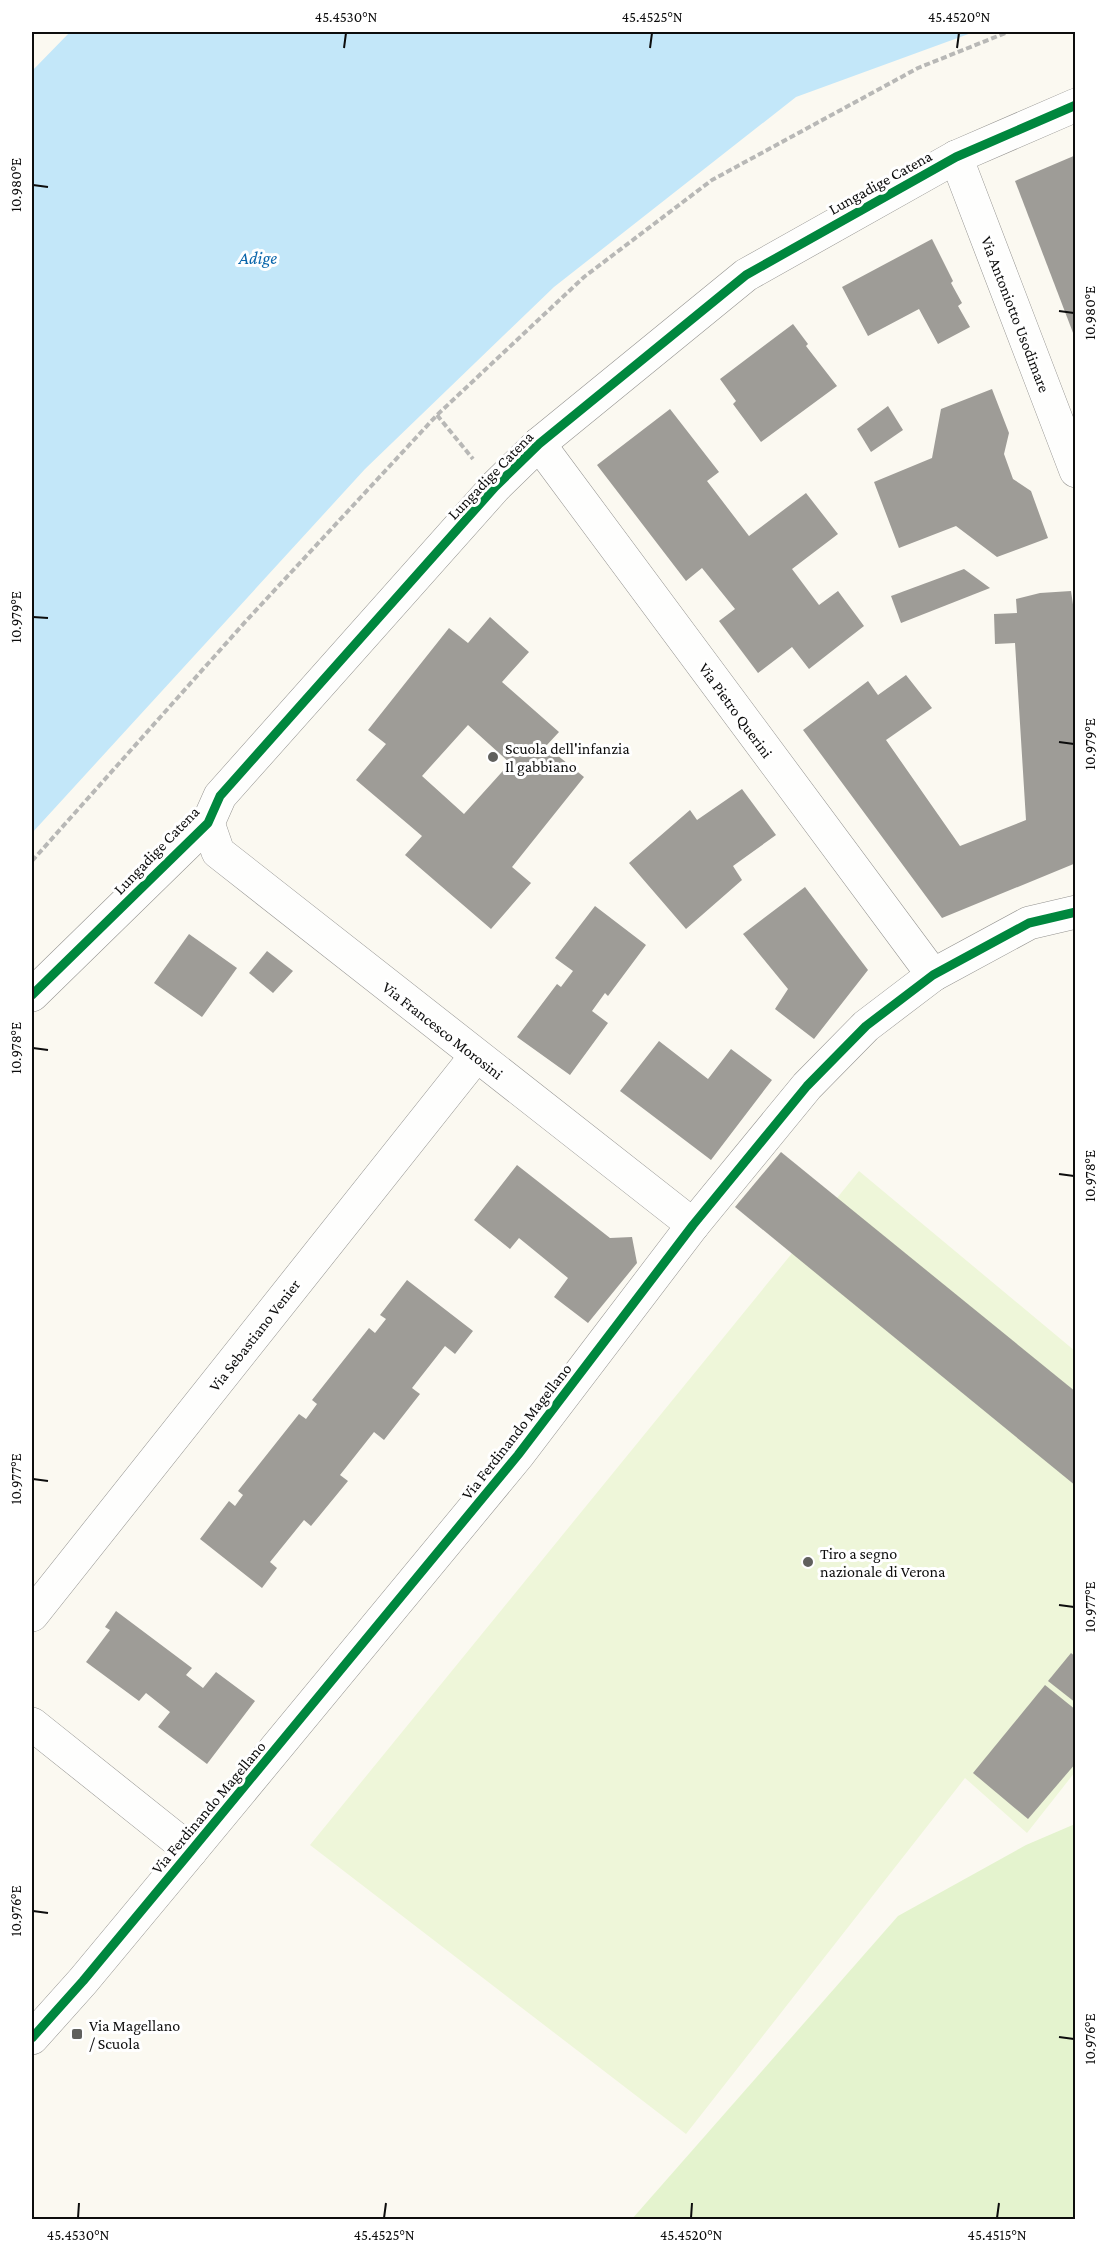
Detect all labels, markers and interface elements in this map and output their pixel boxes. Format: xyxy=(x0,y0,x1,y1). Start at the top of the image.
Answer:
text: 45.4530°N xyxy=(315,9,378,25)
text: 45.4525°N xyxy=(621,9,683,25)
text: 45.4520°N xyxy=(928,9,990,25)
street label: Lungadige Catena xyxy=(826,147,936,219)
text: 10.980°E xyxy=(8,158,24,212)
street label: Via Antoniotto Usodimare xyxy=(978,234,1053,395)
water label: Adige xyxy=(238,248,277,268)
text: 10.980°E xyxy=(1082,286,1098,340)
street label: Lungadige Catena xyxy=(444,428,538,523)
text: 10.979°E xyxy=(8,591,24,643)
street label: Via Pietro Querini xyxy=(695,660,776,761)
text: 10.979°E xyxy=(1082,718,1098,770)
place label: Scuola dell'infanzia Il gabbiano xyxy=(505,740,630,776)
marker: Scuola dell'infanzia Il gabbiano xyxy=(486,750,500,764)
street label: Lungadige Catena xyxy=(110,803,204,898)
street label: Via Francesco Morosini xyxy=(379,978,506,1083)
text: 10.978°E xyxy=(8,1022,24,1074)
text: 10.978°E xyxy=(1082,1150,1098,1202)
street label: Via Sebastiano Venier xyxy=(205,1276,304,1395)
street label: Via Ferdinando Magellano xyxy=(458,1360,576,1503)
text: 10.977°E xyxy=(8,1453,24,1505)
place label: Tiro a segno nazionale di Verona xyxy=(820,1545,946,1580)
marker: Tiro a segno nazionale di Verona xyxy=(801,1555,815,1569)
text: 10.977°E xyxy=(1082,1581,1098,1633)
street label: Via Ferdinando Magellano xyxy=(148,1738,270,1878)
text: 10.976°E xyxy=(8,1885,24,1937)
text: 10.976°E xyxy=(1082,2013,1098,2065)
place label: Via Magellano / Scuola xyxy=(89,2017,180,2052)
marker: Via Magellano / Scuola xyxy=(70,2027,84,2041)
text: 45.4530°N xyxy=(47,2227,110,2243)
text: 45.4525°N xyxy=(353,2227,415,2243)
text: 45.4520°N xyxy=(660,2227,722,2243)
text: 45.4515°N xyxy=(967,2227,1027,2243)

